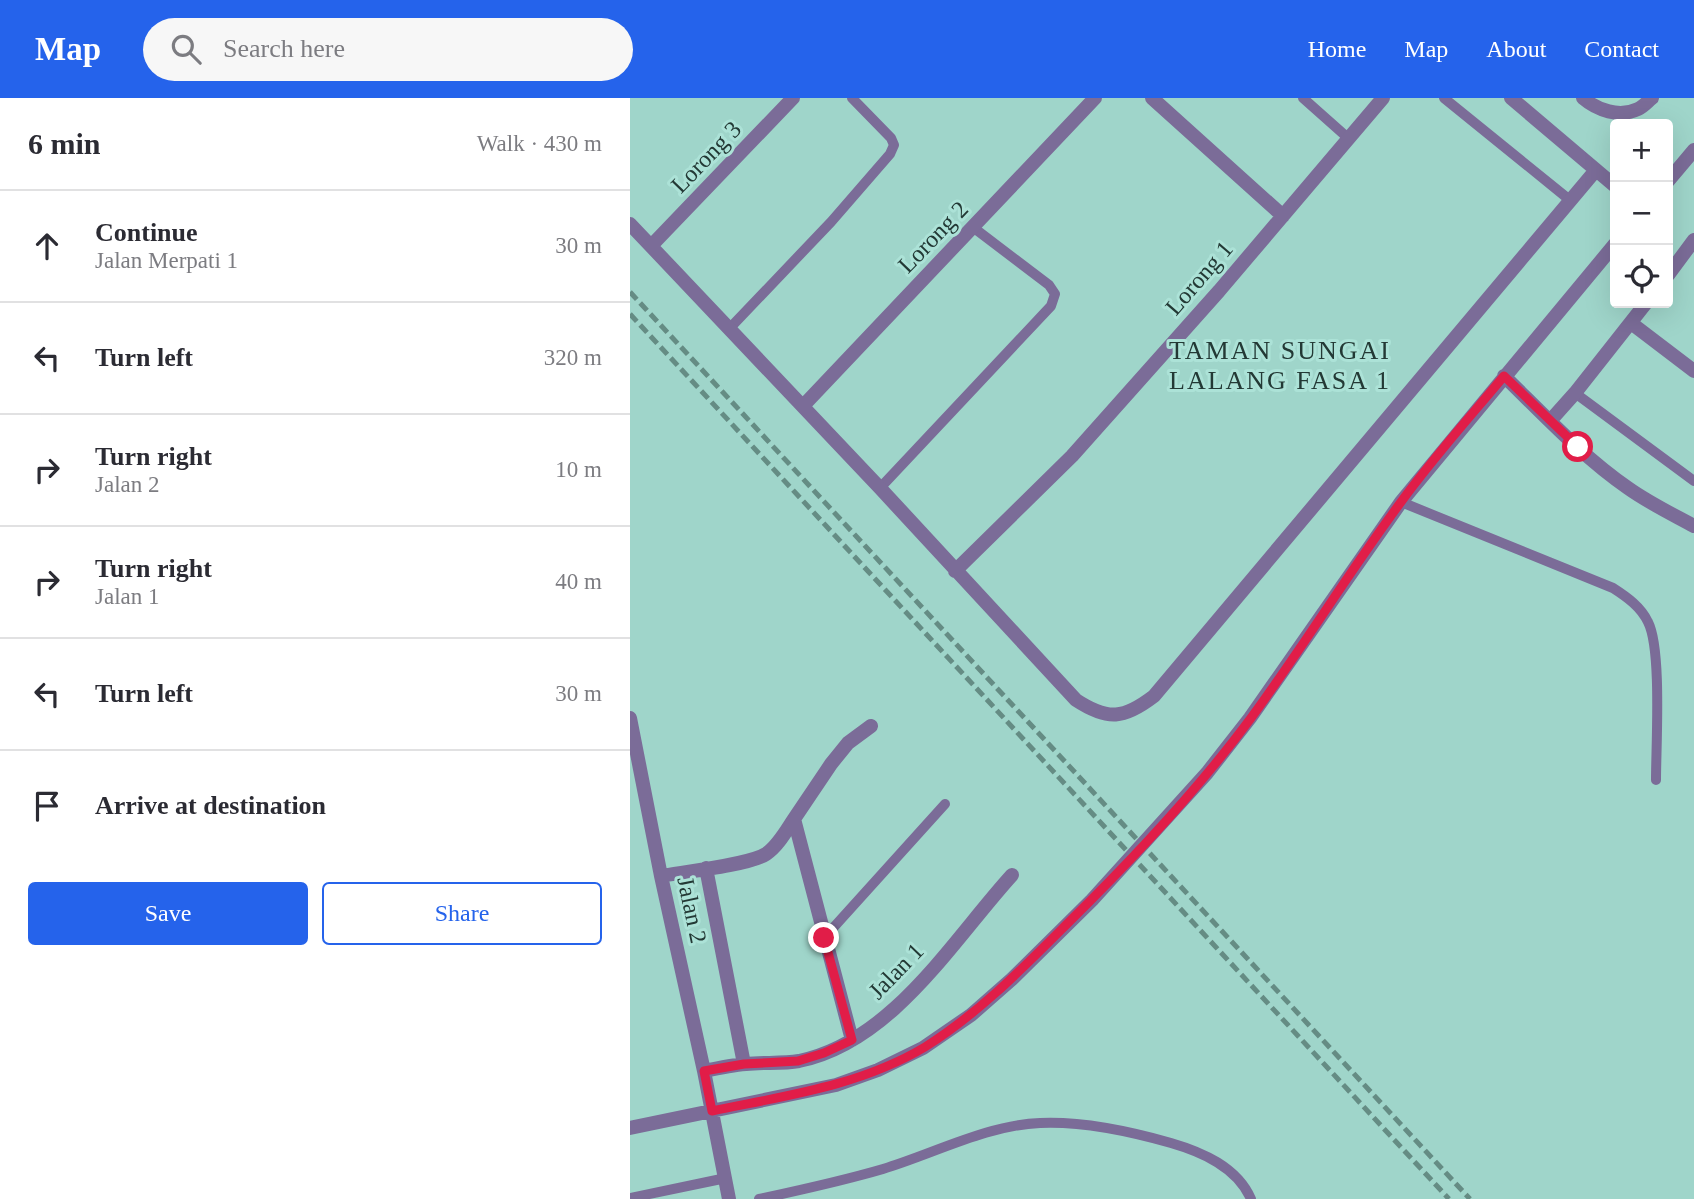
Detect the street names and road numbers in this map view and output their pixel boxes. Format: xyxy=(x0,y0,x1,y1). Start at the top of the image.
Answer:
street label: Lorong 3 xyxy=(666,116,746,198)
street label: Lorong 2 xyxy=(893,196,973,278)
street label: Lorong 1 xyxy=(1160,236,1238,320)
street label: Jalan 2 xyxy=(672,874,712,946)
street label: Jalan 1 xyxy=(863,938,929,1004)

